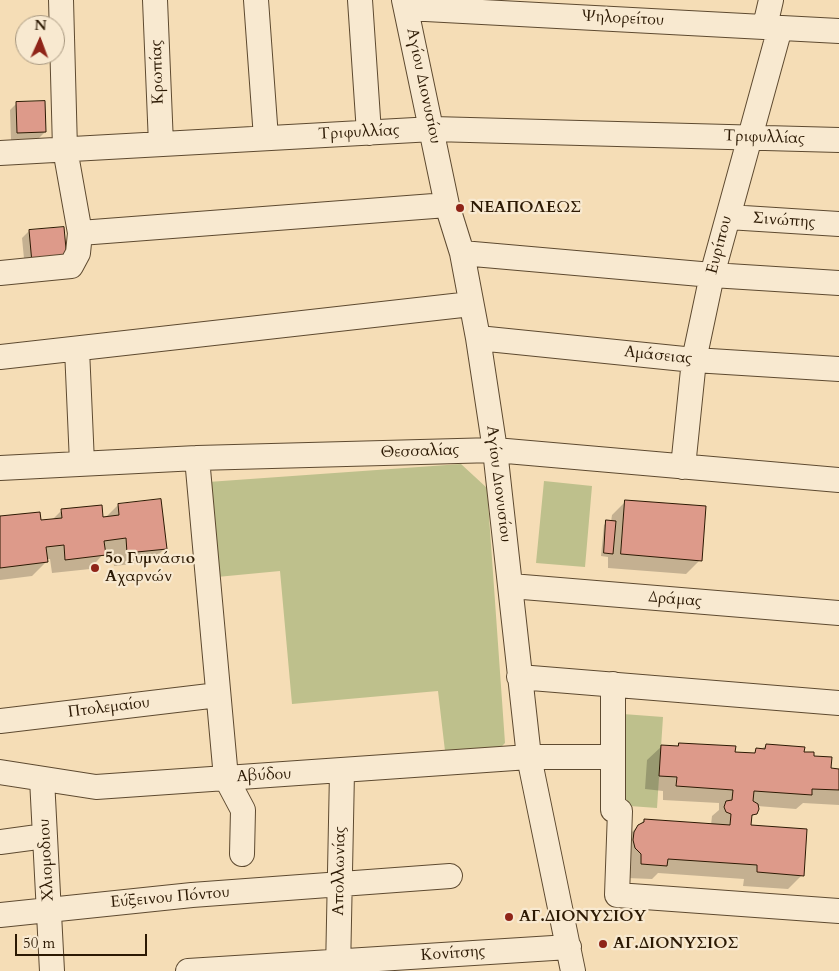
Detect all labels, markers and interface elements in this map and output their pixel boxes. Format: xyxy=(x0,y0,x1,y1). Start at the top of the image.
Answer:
street label: Ψηλορείτου xyxy=(581,7,665,31)
north arrow xyxy=(15,15,65,65)
text: N xyxy=(34,16,47,35)
street label: Αγίου Διονυσίου xyxy=(401,26,445,146)
street label: Κρωπίας xyxy=(147,39,169,105)
street label: Τριφυλλίας xyxy=(318,121,400,145)
street label: Τριφυλλίας xyxy=(723,127,805,149)
place label: ΝΕΑΠΟΛΕΩΣ xyxy=(470,198,581,218)
marker: ΝΕΑΠΟΛΕΩΣ xyxy=(454,202,466,214)
street label: Σινώπης xyxy=(752,209,816,233)
street label: Ευρίπου xyxy=(703,214,737,276)
street label: Αμάσειας xyxy=(623,343,693,369)
street label: Αγίου Διονυσίου xyxy=(481,424,515,544)
street label: Θεσσαλίας xyxy=(380,441,460,463)
place label: 5ο Γυμνάσιο Αχαρνών xyxy=(105,549,195,587)
marker: 5ο Γυμνάσιο Αχαρνών xyxy=(89,562,101,574)
street label: Δράμας xyxy=(647,588,703,612)
street label: Πτολεμαίου xyxy=(67,693,151,723)
street label: Αβύδου xyxy=(236,765,292,787)
street label: Χλιομοδιου xyxy=(35,818,59,902)
street label: Απολλωνίας xyxy=(330,826,350,916)
street label: Εύξεινου Πόντου xyxy=(109,883,231,913)
place label: ΑΓ.ΔΙΟΝΥΣΙΟΥ xyxy=(519,907,646,927)
marker: ΑΓ.ΔΙΟΝΥΣΙΟΥ xyxy=(503,911,515,923)
scale bar xyxy=(18,924,150,956)
text: 50 m xyxy=(23,933,55,953)
place label: ΑΓ.ΔΙΟΝΥΣΙΟΣ xyxy=(613,934,738,954)
marker: ΑΓ.ΔΙΟΝΥΣΙΟΣ xyxy=(597,938,609,950)
street label: Κονίτσης xyxy=(420,942,486,966)

